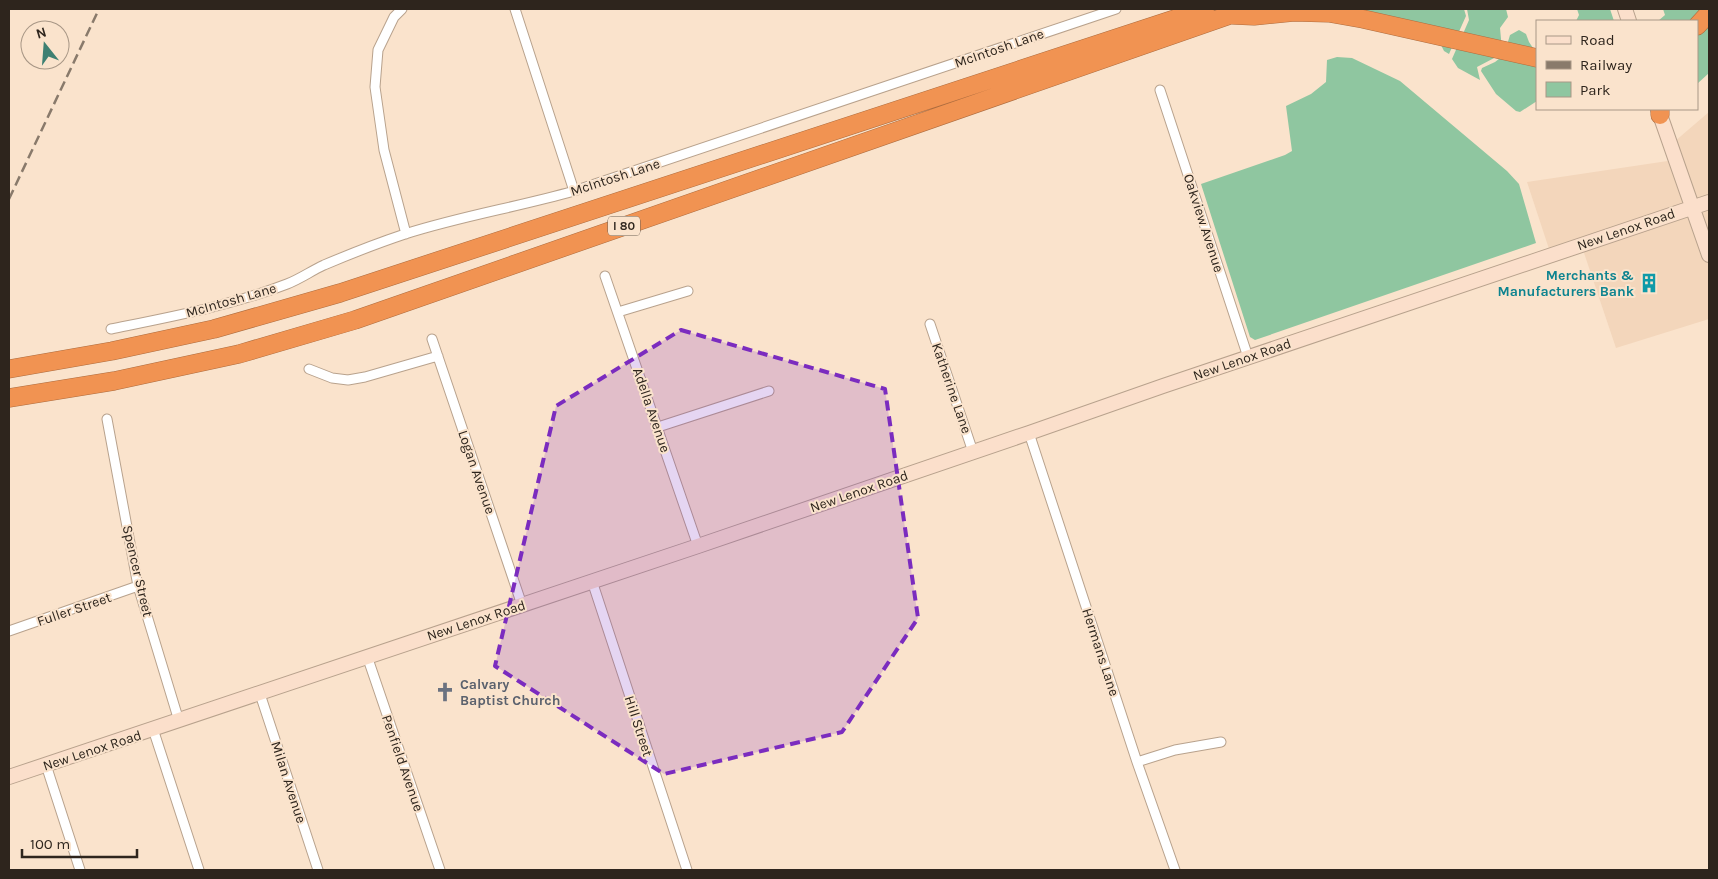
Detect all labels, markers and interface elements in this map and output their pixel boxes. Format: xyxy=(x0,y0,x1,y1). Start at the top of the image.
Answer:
north arrow xyxy=(20,20,70,70)
legend xyxy=(1536,20,1698,110)
text: N xyxy=(34,23,49,43)
street label: McIntosh Lane xyxy=(952,25,1046,72)
text: Road xyxy=(1580,31,1615,49)
text: Railway xyxy=(1580,56,1632,74)
text: Park xyxy=(1580,81,1610,99)
street label: McIntosh Lane xyxy=(568,155,662,200)
street label: Oakview Avenue xyxy=(1180,172,1227,275)
street label: New Lenox Road xyxy=(1575,205,1678,254)
road number: I 80 xyxy=(608,217,640,236)
place label: Merchants & Manufacturers Bank xyxy=(1497,267,1635,300)
building icon: Merchants & Manufacturers Bank xyxy=(1638,272,1660,294)
street label: McIntosh Lane xyxy=(184,279,278,322)
street label: New Lenox Road xyxy=(1191,335,1294,384)
street label: Katherine Lane xyxy=(928,340,975,436)
street label: Adella Avenue xyxy=(629,366,674,455)
street label: Logan Avenue xyxy=(454,428,499,516)
street label: New Lenox Road xyxy=(808,467,911,516)
street label: Spencer Street xyxy=(119,524,156,619)
street label: Fuller Street xyxy=(35,589,113,630)
street label: New Lenox Road xyxy=(425,597,528,644)
street label: Hermans Lane xyxy=(1078,606,1123,698)
place label: Calvary Baptist Church xyxy=(460,676,560,709)
church icon: Calvary Baptist Church xyxy=(434,681,456,703)
street label: Hill Street xyxy=(621,694,656,759)
street label: Penfield Avenue xyxy=(378,713,427,814)
street label: New Lenox Road xyxy=(41,727,144,774)
street label: Milan Avenue xyxy=(267,739,310,825)
scale bar xyxy=(22,826,138,858)
text: 100 m xyxy=(30,835,70,853)

